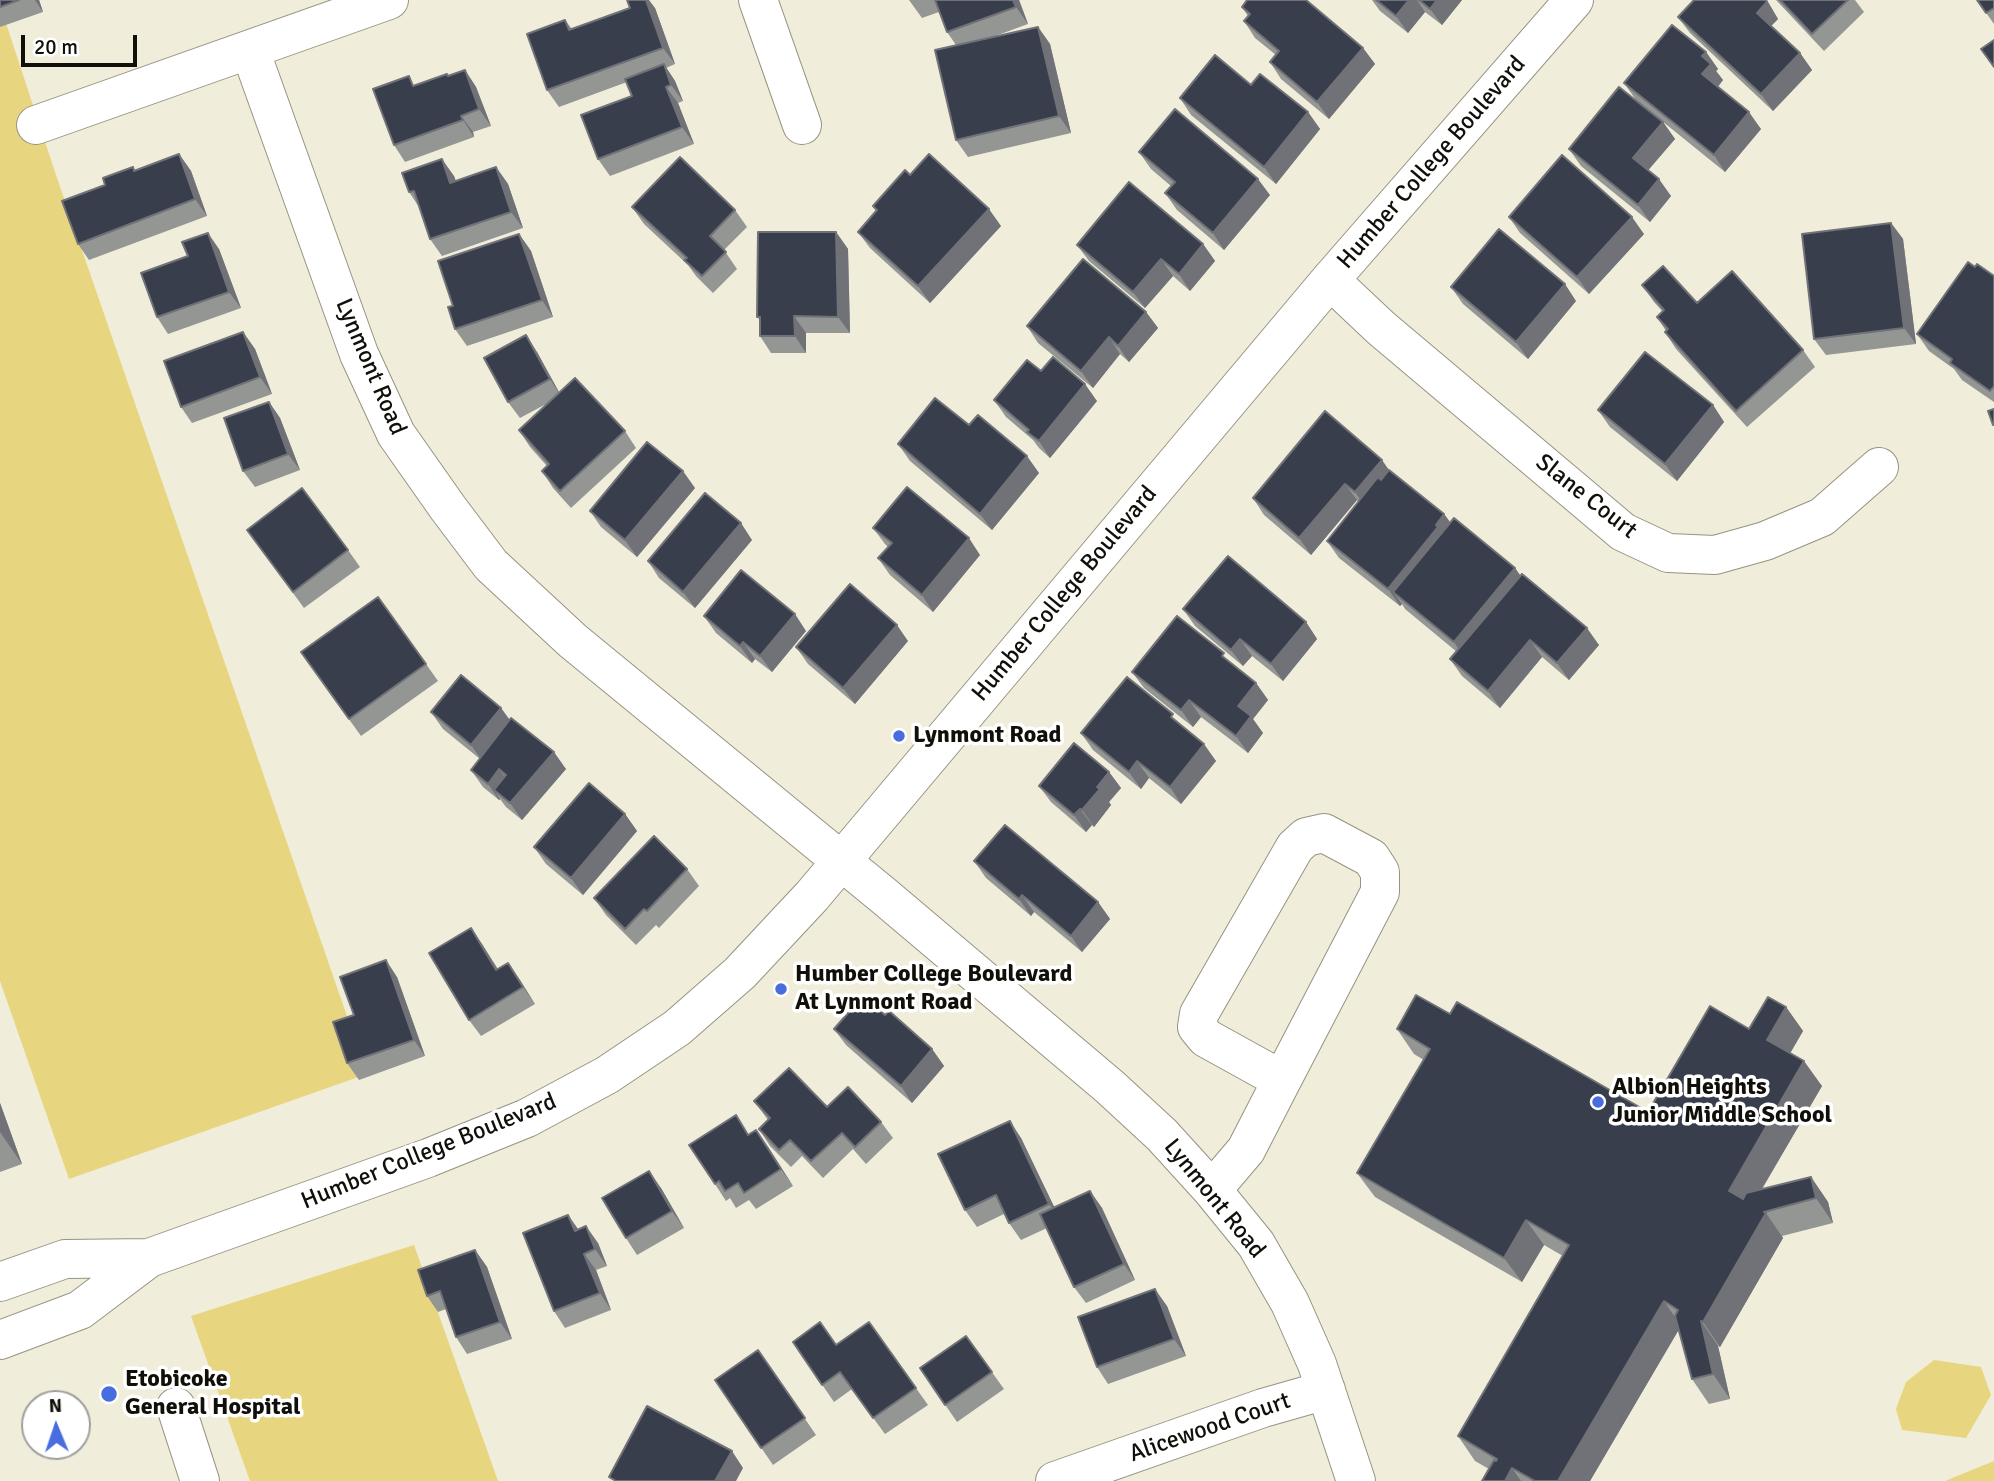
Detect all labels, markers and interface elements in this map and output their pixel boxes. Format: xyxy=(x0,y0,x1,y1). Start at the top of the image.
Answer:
scale bar xyxy=(24,21,140,65)
text: 20 m xyxy=(34,34,78,60)
street label: Humber College Boulevard xyxy=(1332,51,1532,275)
street label: Lynmont Road xyxy=(328,294,412,440)
street label: Slane Court xyxy=(1530,449,1642,545)
street label: Humber College Boulevard xyxy=(966,480,1164,708)
place label: Lynmont Road xyxy=(913,722,1061,750)
marker: Lynmont Road xyxy=(891,728,907,744)
place label: Humber College Boulevard At Lynmont Road xyxy=(795,961,1072,1017)
marker: Humber College Boulevard At Lynmont Road xyxy=(773,981,789,997)
place label: Albion Heights Junior Middle School xyxy=(1612,1074,1832,1130)
street label: Humber College Boulevard xyxy=(297,1088,561,1216)
marker: Albion Heights Junior Middle School xyxy=(1590,1094,1606,1110)
street label: Lynmont Road xyxy=(1157,1133,1271,1265)
place label: Etobicoke General Hospital xyxy=(125,1366,300,1422)
marker: Etobicoke General Hospital xyxy=(99,1384,119,1404)
street label: Alicewood Court xyxy=(1126,1387,1294,1469)
north arrow xyxy=(21,1390,91,1460)
text: N xyxy=(48,1394,62,1418)

